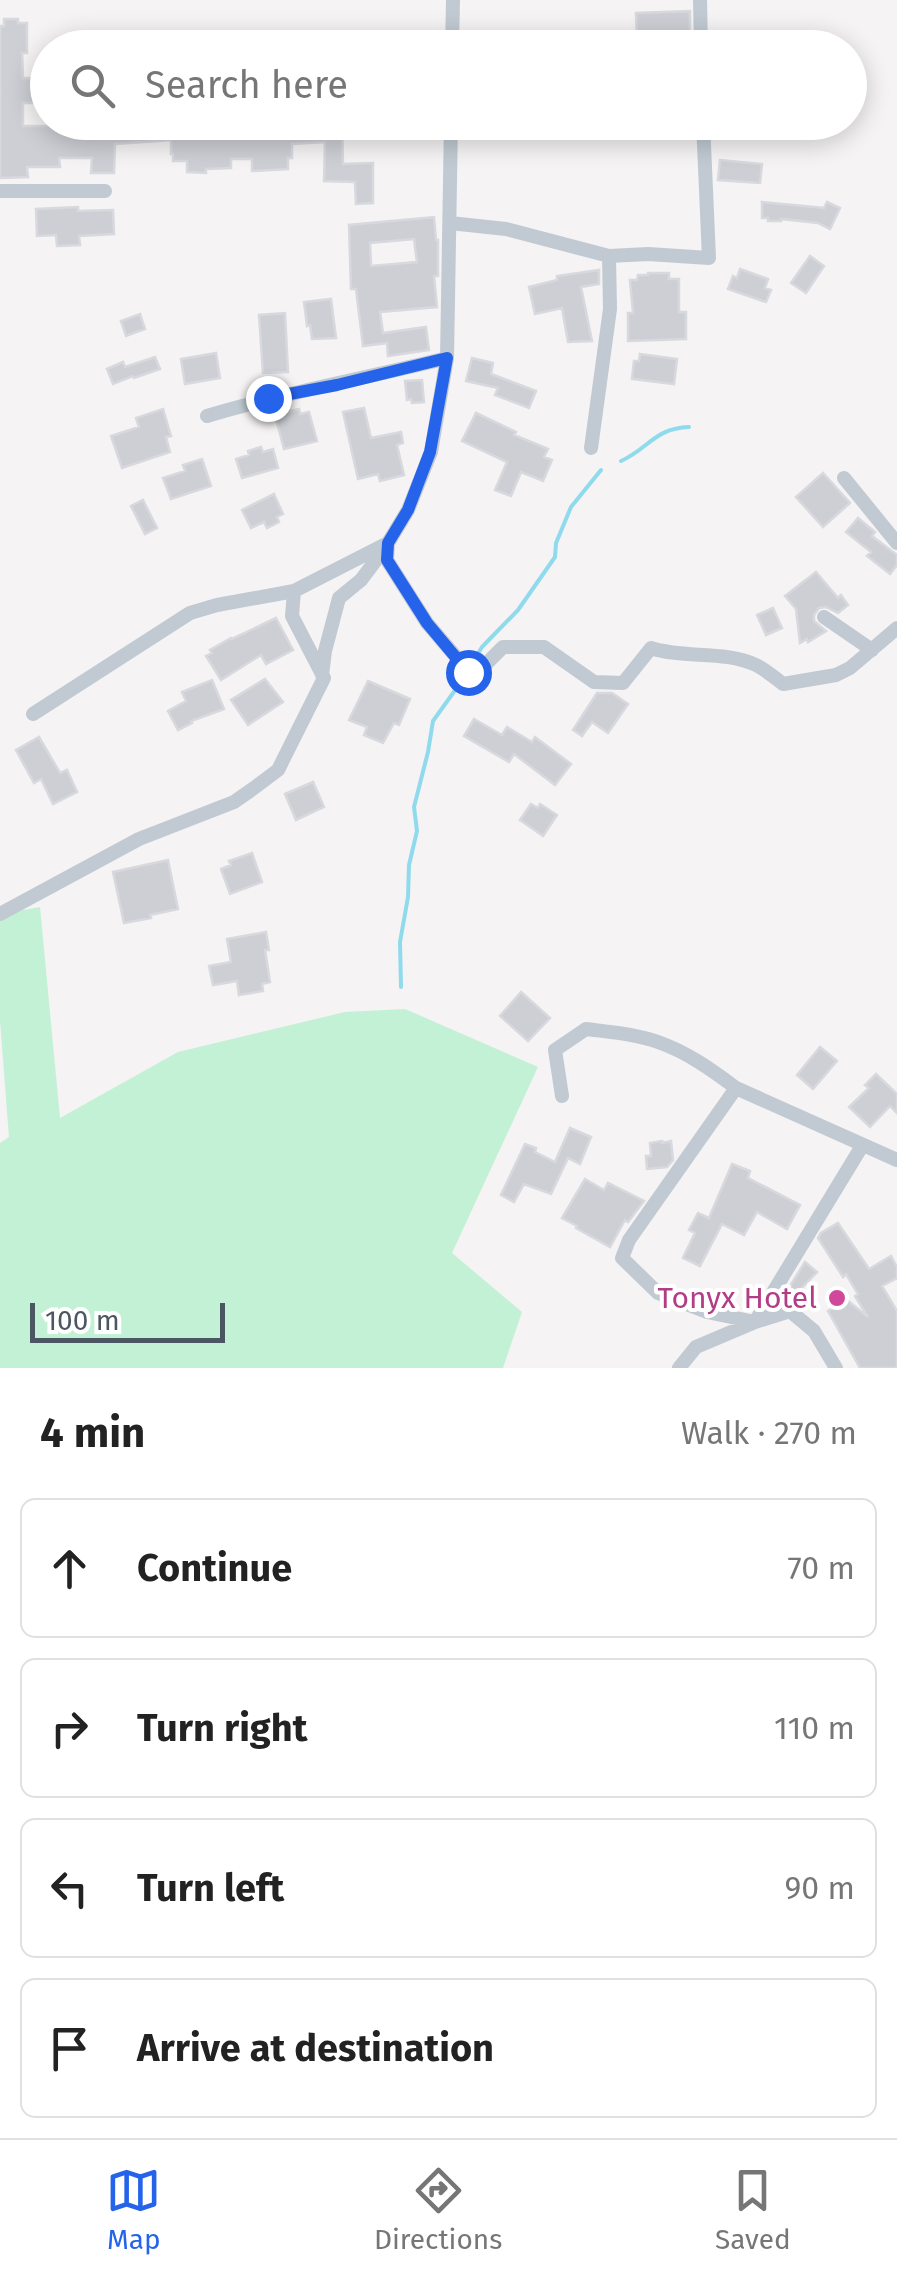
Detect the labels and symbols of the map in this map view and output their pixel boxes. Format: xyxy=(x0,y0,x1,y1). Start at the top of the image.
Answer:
route end xyxy=(246,376,292,422)
route start xyxy=(446,650,492,696)
place label: Tonyx Hotel xyxy=(658,1280,817,1316)
marker: Tonyx Hotel xyxy=(826,1287,848,1309)
scale bar xyxy=(30,1298,225,1342)

